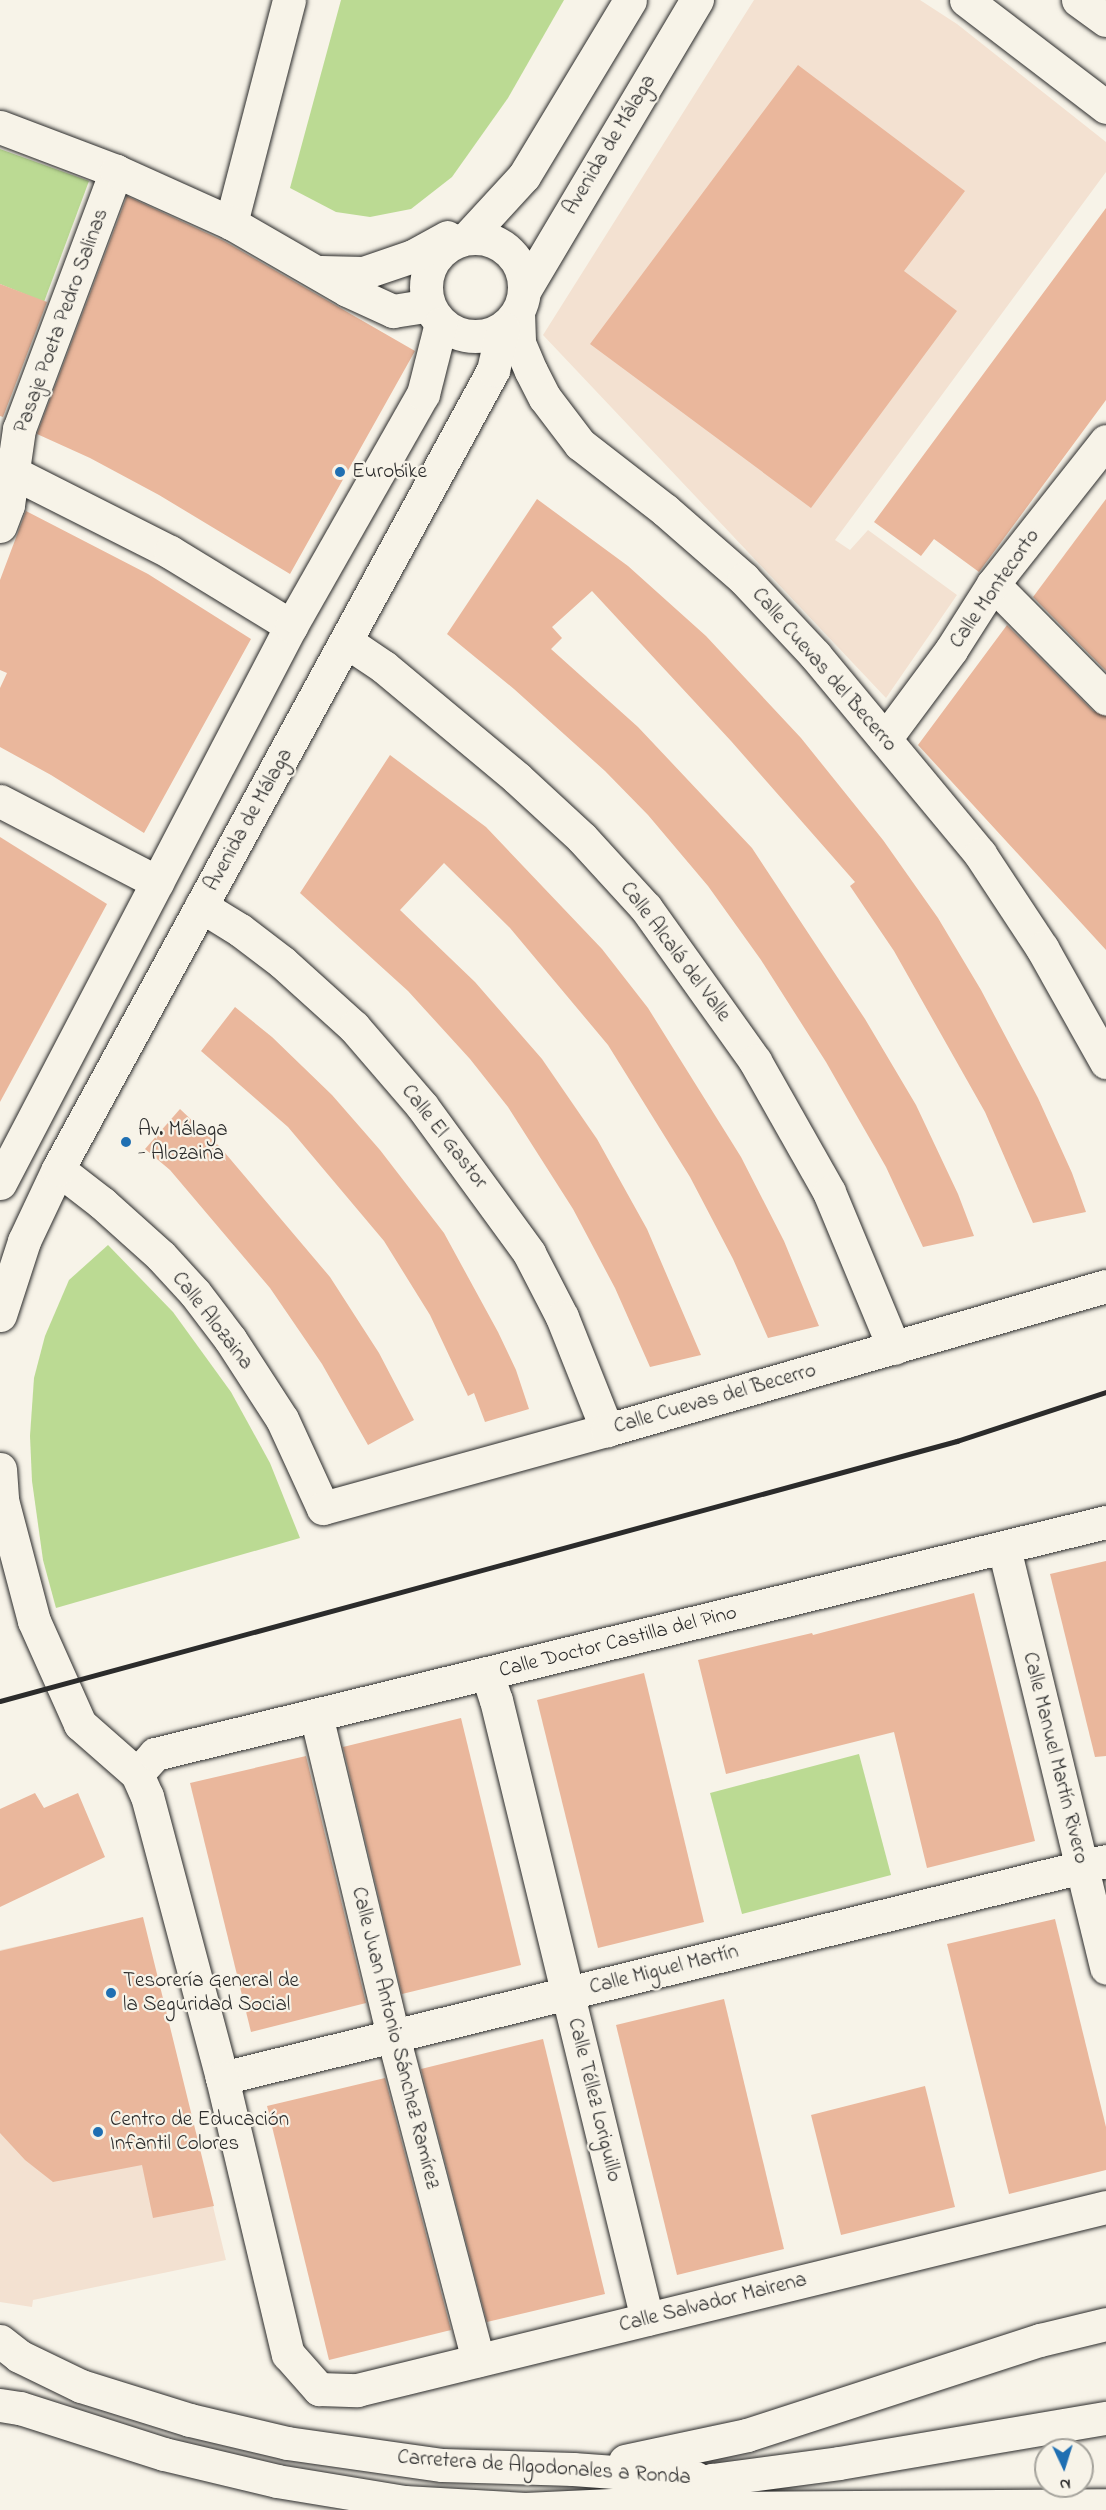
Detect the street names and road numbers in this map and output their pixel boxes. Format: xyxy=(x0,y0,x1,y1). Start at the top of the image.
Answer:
street label: Avenida de Málaga xyxy=(558,70,662,220)
street label: Pasaje Poeta Pedro Salinas xyxy=(10,205,114,437)
street label: Calle Montecorto xyxy=(945,525,1045,653)
street label: Calle Cuevas del Becerro xyxy=(746,583,902,757)
street label: Avenida de Málaga xyxy=(199,744,299,896)
street label: Calle Alcalá del Valle xyxy=(614,877,736,1027)
street label: Calle El Gastor xyxy=(395,1080,493,1194)
street label: Calle Alozaina xyxy=(166,1267,258,1375)
street label: Calle Cuevas del Becerro xyxy=(611,1358,819,1440)
street label: Calle Doctor Castilla del Pino xyxy=(497,1600,739,1684)
street label: Calle Manuel Martín Rivero xyxy=(1017,1650,1093,1866)
street label: Calle Juan Antonio Sánchez Ramírez xyxy=(345,1884,445,2192)
street label: Calle Miguel Martín xyxy=(587,1939,741,2001)
street label: Calle Téllez Loriguillo xyxy=(561,2016,627,2184)
street label: Calle Salvador Mairena xyxy=(617,2268,809,2338)
street label: Carretera de Algodonales a Ronda xyxy=(396,2445,692,2491)

